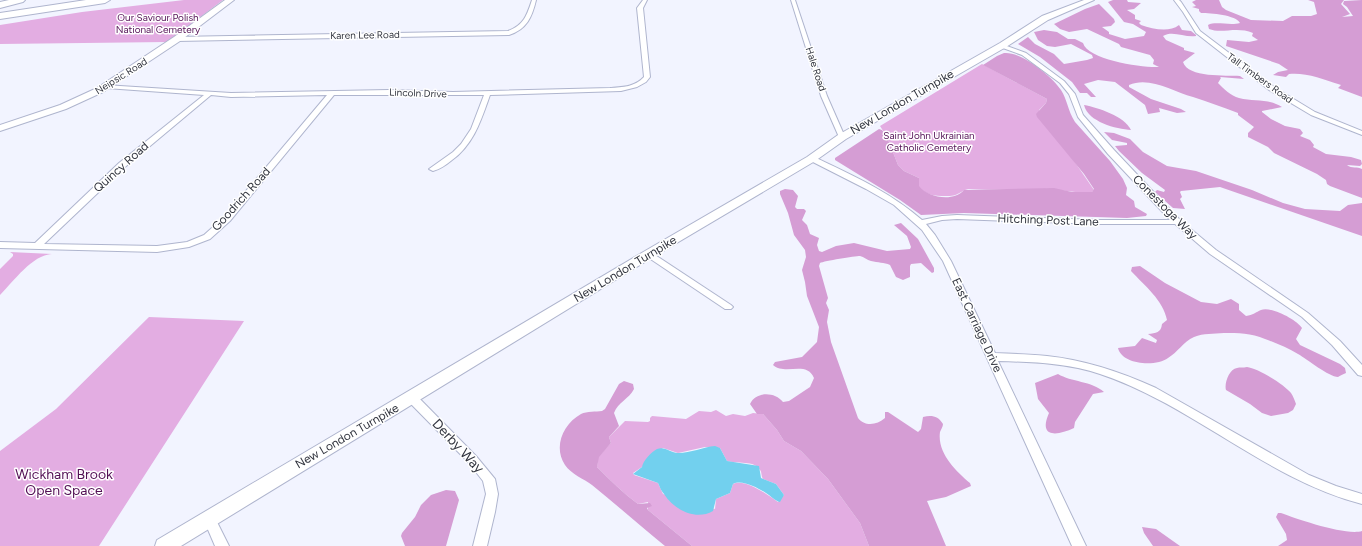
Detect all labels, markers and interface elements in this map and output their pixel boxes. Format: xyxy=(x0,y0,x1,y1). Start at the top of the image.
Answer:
park label: Our Saviour Polish National Cemetery xyxy=(116,11,201,36)
street label: Karen Lee Road xyxy=(330,28,400,42)
street label: Hale Road xyxy=(803,45,829,93)
street label: Tall Timbers Road xyxy=(1225,50,1296,106)
street label: Neipsic Road xyxy=(92,55,150,97)
street label: New London Turnpike xyxy=(848,66,957,137)
street label: Lincoln Drive xyxy=(389,85,448,101)
park label: Saint John Ukrainian Catholic Cemetery xyxy=(883,129,975,154)
street label: Quincy Road xyxy=(91,139,151,195)
street label: Goodrich Road xyxy=(209,164,273,234)
street label: Conestoga Way xyxy=(1130,172,1201,243)
street label: Hitching Post Lane xyxy=(997,211,1099,229)
street label: New London Turnpike xyxy=(571,233,679,305)
street label: East Carriage Drive xyxy=(949,276,1005,375)
street label: New London Turnpike xyxy=(293,400,402,471)
street label: Derby Way xyxy=(429,415,488,477)
park label: Wickham Brook Open Space xyxy=(15,466,113,499)

